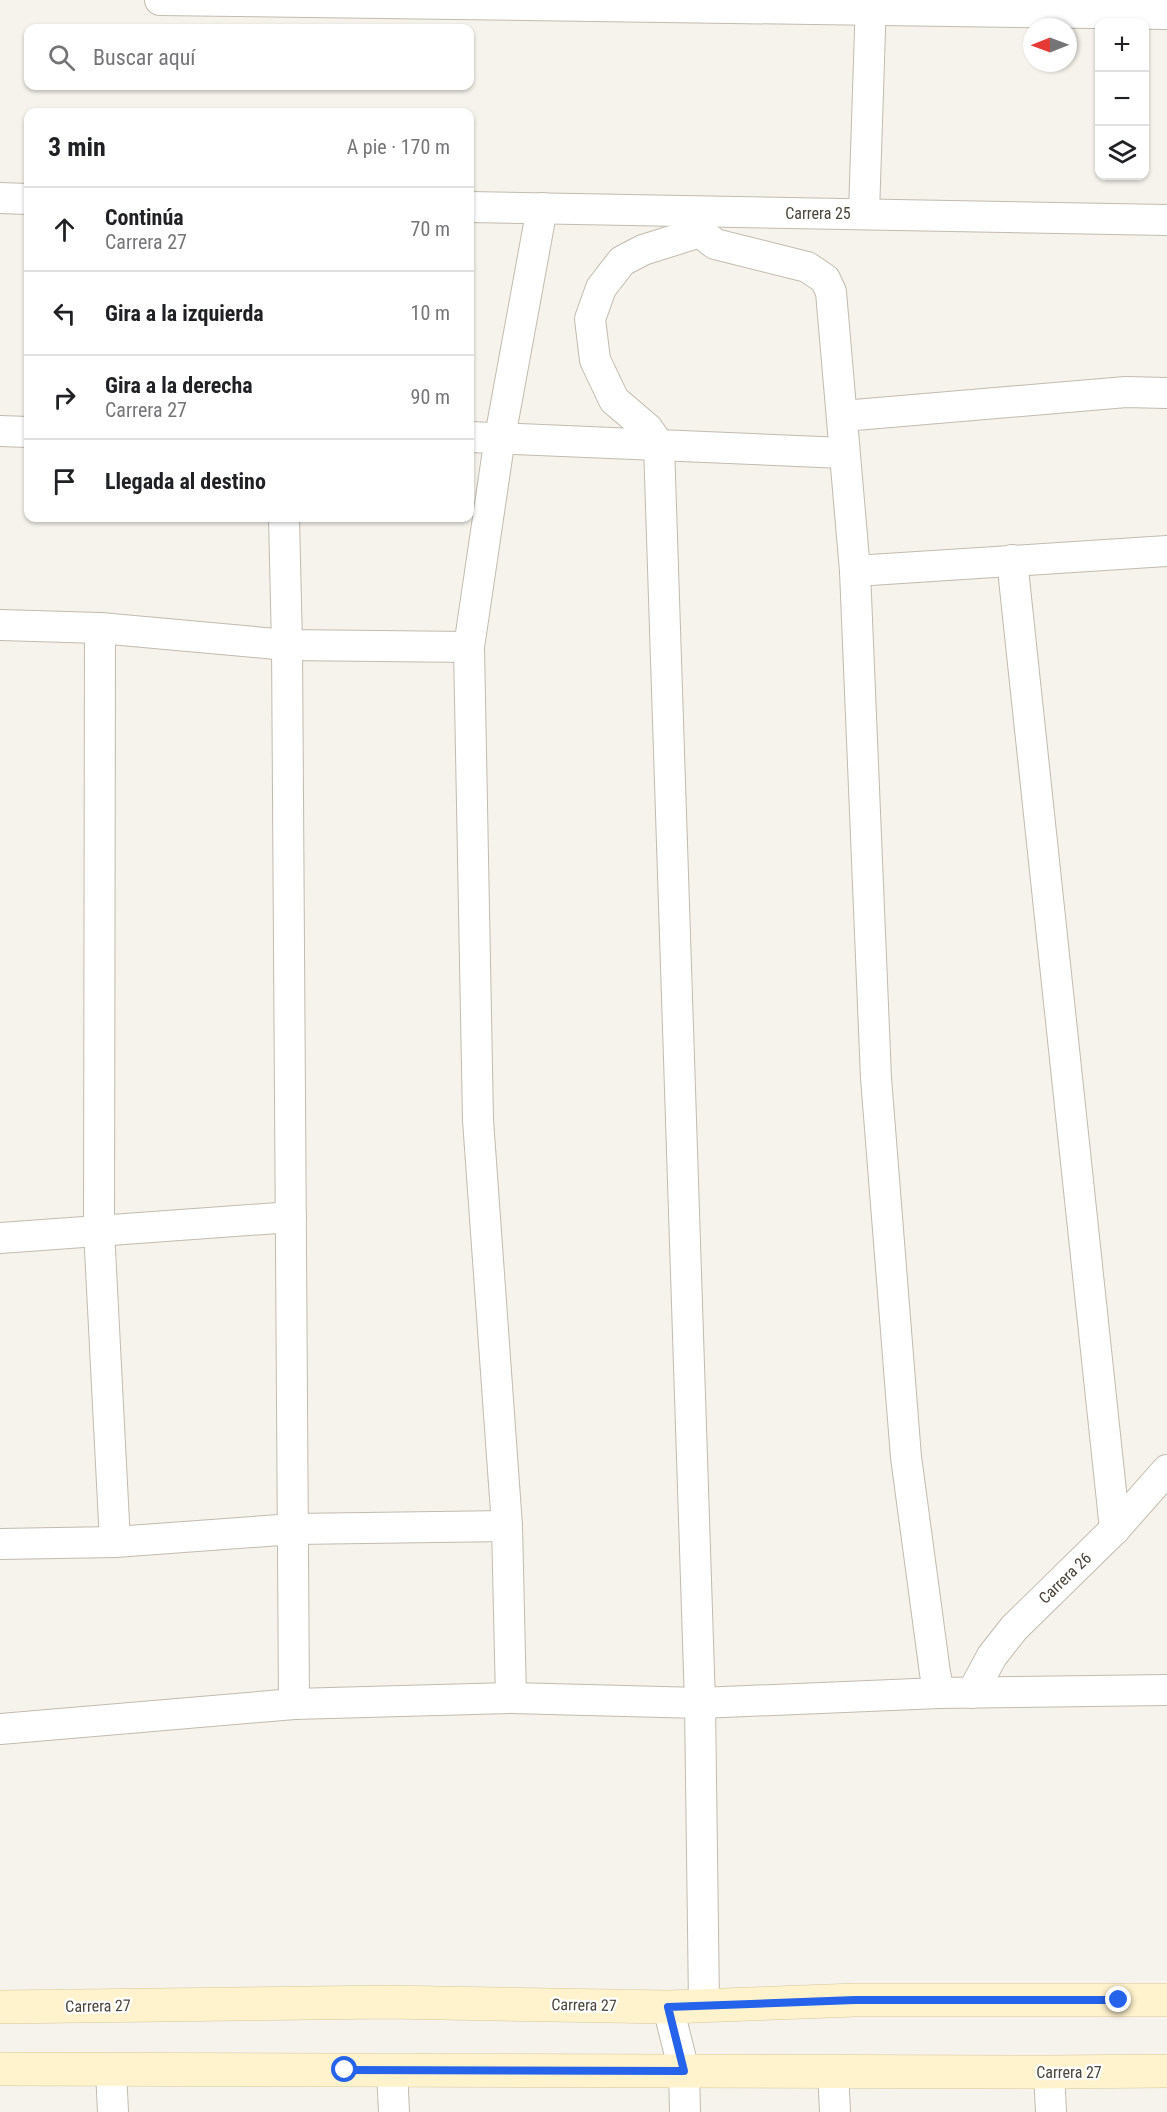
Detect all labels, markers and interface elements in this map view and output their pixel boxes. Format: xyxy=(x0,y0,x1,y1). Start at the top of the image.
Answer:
north arrow xyxy=(1023,18,1077,72)
map controls xyxy=(1095,18,1149,180)
button: + xyxy=(1095,18,1149,72)
search box xyxy=(24,24,474,90)
icon: search xyxy=(45,41,78,74)
text: Buscar aquí xyxy=(93,45,196,70)
button: − xyxy=(1095,72,1149,126)
button: layers xyxy=(1095,126,1149,180)
text: 3 min xyxy=(48,132,106,162)
text: A pie · 170 m xyxy=(347,135,450,159)
street label: Carrera 25 xyxy=(785,204,851,223)
text: Continúa xyxy=(105,205,184,230)
icon: ahead xyxy=(48,213,81,246)
text: 70 m xyxy=(411,217,450,241)
text: Carrera 27 xyxy=(105,230,187,254)
icon: left xyxy=(48,297,81,330)
text: Gira a la izquierda xyxy=(105,301,264,326)
text: 10 m xyxy=(411,301,450,325)
text: Gira a la derecha xyxy=(105,373,253,398)
icon: right xyxy=(48,381,81,414)
text: 90 m xyxy=(411,385,450,409)
text: Carrera 27 xyxy=(105,398,187,422)
icon: arrive xyxy=(48,465,81,498)
text: Llegada al destino xyxy=(105,469,266,494)
street label: Carrera 26 xyxy=(1035,1548,1095,1608)
route end xyxy=(1105,1986,1131,2012)
street label: Carrera 27 xyxy=(551,1995,617,2015)
street label: Carrera 27 xyxy=(65,1996,131,2016)
route start xyxy=(331,2056,357,2082)
street label: Carrera 27 xyxy=(1036,2063,1102,2082)

